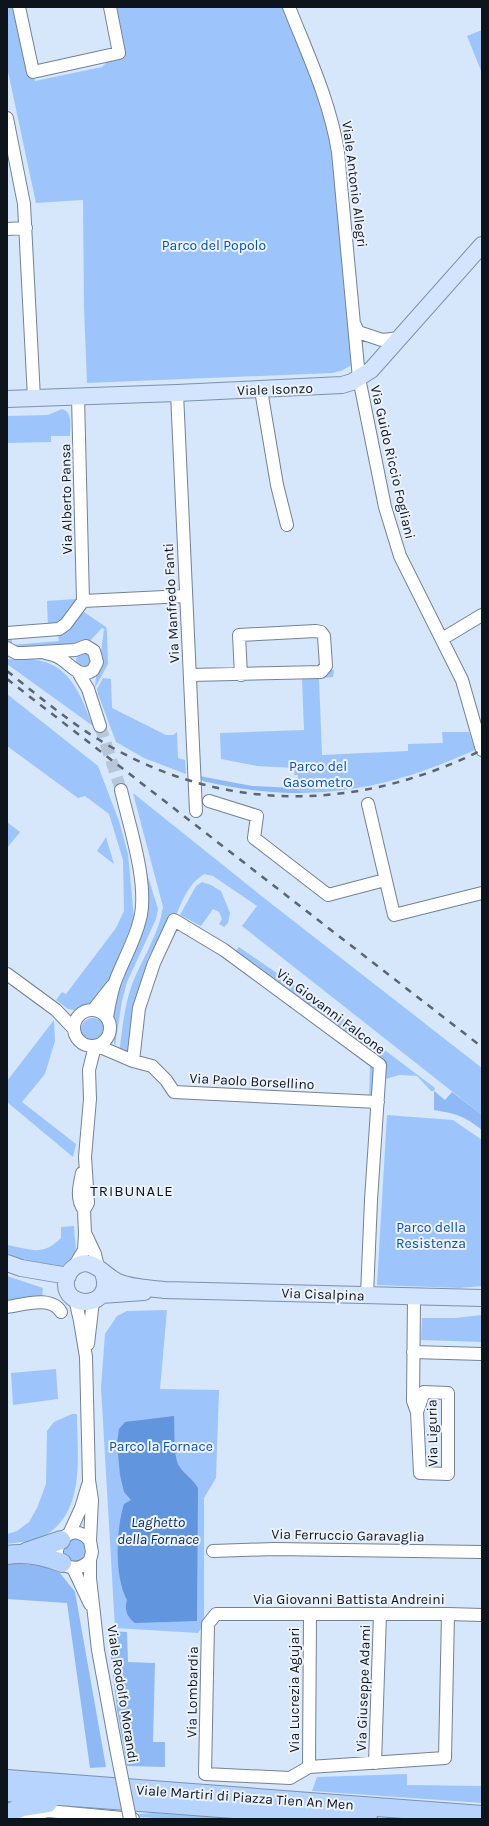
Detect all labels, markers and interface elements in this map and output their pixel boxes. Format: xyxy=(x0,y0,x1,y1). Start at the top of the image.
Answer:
street label: Viale Antonio Allegri xyxy=(338,120,371,248)
park label: Parco del Popolo xyxy=(162,237,266,254)
street label: Viale Isonzo xyxy=(237,380,313,399)
street label: Via Guido Riccio Fogliani xyxy=(367,384,418,541)
street label: Via Alberto Pansa xyxy=(57,443,76,555)
street label: Via Manfredo Fanti xyxy=(160,543,183,663)
park label: Parco del Gasometro xyxy=(283,758,353,791)
street label: Via Giovanni Falcone xyxy=(273,965,389,1058)
street label: Via Paolo Borsellino xyxy=(189,1070,315,1093)
district label: TRIBUNALE xyxy=(90,1182,174,1200)
park label: Parco della Resistenza xyxy=(396,1219,466,1252)
street label: Via Cisalpina xyxy=(281,1285,365,1304)
street label: Via Liguria xyxy=(423,1399,442,1467)
park label: Parco la Fornace xyxy=(109,1438,213,1455)
water label: Laghetto della Fornace xyxy=(117,1513,199,1548)
street label: Via Ferruccio Garavaglia xyxy=(271,1526,425,1545)
street label: Via Giovanni Battista Andreini xyxy=(253,1591,445,1608)
street label: Viale Rodolfo Morandi xyxy=(103,1624,142,1764)
street label: Via Giuseppe Adami xyxy=(353,1624,374,1752)
street label: Via Lucrezia Agujari xyxy=(286,1627,303,1753)
street label: Via Lombardia xyxy=(183,1646,202,1738)
street label: Viale Martiri di Piazza Tien An Men xyxy=(136,1781,354,1814)

